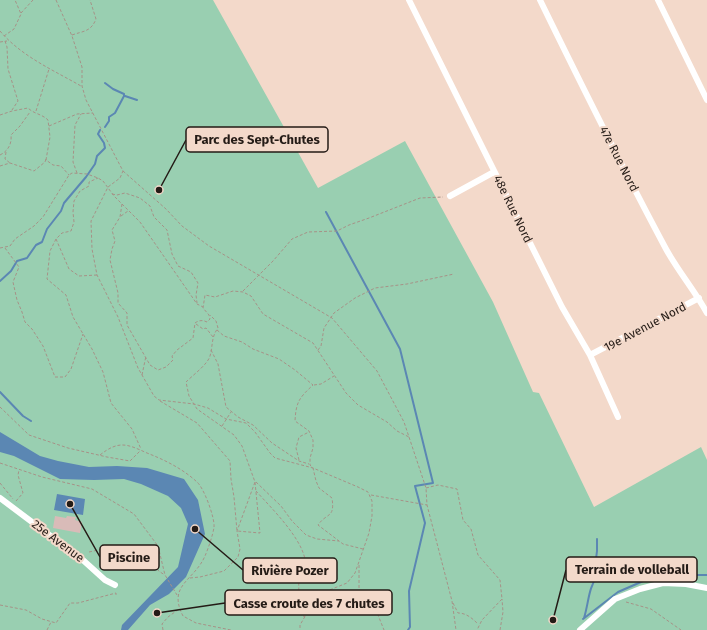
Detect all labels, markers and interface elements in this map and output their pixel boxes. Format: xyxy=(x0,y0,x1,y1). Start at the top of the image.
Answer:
street label: 47e Rue Nord xyxy=(597,124,641,194)
callout: Parc des Sept-Chutes xyxy=(186,127,328,152)
text: Parc des Sept-Chutes xyxy=(194,132,320,147)
street label: 48e Rue Nord xyxy=(491,173,535,245)
street label: 19e Avenue Nord xyxy=(602,299,688,355)
street label: 25e Avenue xyxy=(29,517,87,565)
callout: Piscine xyxy=(100,545,159,570)
text: Piscine xyxy=(108,550,150,565)
callout: Terrain de volleball xyxy=(566,557,697,582)
callout: Rivière Pozer xyxy=(243,558,337,583)
text: Terrain de volleball xyxy=(575,562,689,577)
text: Rivière Pozer xyxy=(251,563,329,578)
callout: Casse croute des 7 chutes xyxy=(225,590,392,615)
text: Casse croute des 7 chutes xyxy=(233,596,385,611)

